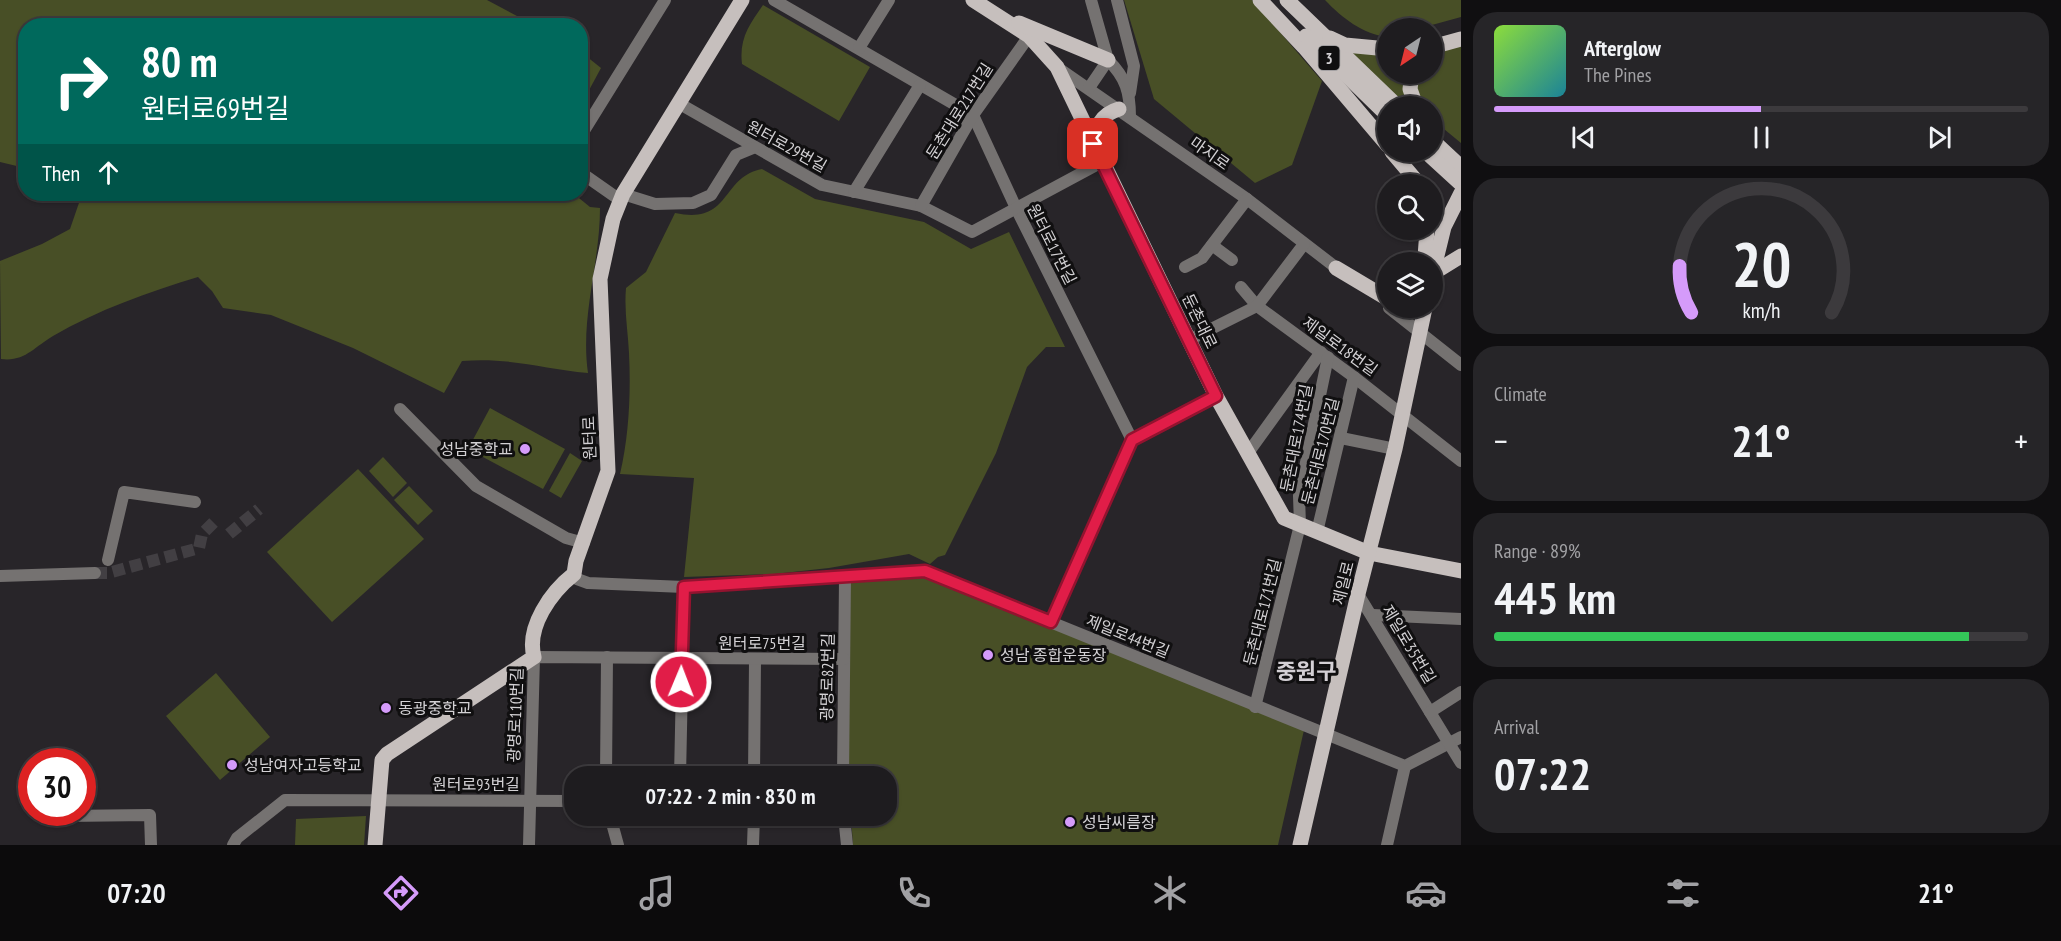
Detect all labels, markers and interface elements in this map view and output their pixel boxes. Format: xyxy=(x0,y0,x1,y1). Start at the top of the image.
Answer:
north arrow xyxy=(1377,18,1443,84)
map controls xyxy=(1377,18,1443,318)
text: 80 m xyxy=(141,34,218,89)
text: Afterglow xyxy=(1584,34,1661,62)
icon: right xyxy=(42,42,120,120)
road number: 3 xyxy=(1318,46,1340,70)
street label: 둔촌대로217번길 xyxy=(921,59,997,163)
text: The Pines xyxy=(1584,62,1651,88)
text: 원터로69번길 xyxy=(141,91,290,125)
button: sound xyxy=(1377,96,1443,162)
street label: 원터로29번길 xyxy=(744,116,830,176)
pin xyxy=(1067,118,1118,169)
icon: previous xyxy=(1567,121,1600,154)
icon: pause xyxy=(1745,121,1778,154)
icon: next xyxy=(1923,121,1956,154)
icon: arrive xyxy=(1076,127,1109,160)
street label: 마지로 xyxy=(1186,132,1234,174)
icon: ahead xyxy=(92,156,125,189)
text: Then xyxy=(42,159,80,187)
button: search xyxy=(1377,174,1443,240)
street label: 원터로17번길 xyxy=(1023,200,1081,288)
text: 20 xyxy=(1731,223,1791,304)
button: layers xyxy=(1377,252,1443,318)
street label: 둔촌대로 xyxy=(1178,290,1222,352)
text: km/h xyxy=(1742,297,1780,325)
street label: 제일로18번길 xyxy=(1299,312,1381,380)
text: Climate xyxy=(1494,381,1547,407)
street label: 둔촌대로174번길 xyxy=(1276,382,1316,494)
street label: 둔촌대로170번길 xyxy=(1297,395,1343,507)
text: 21° xyxy=(1731,411,1791,469)
street label: 원터로 xyxy=(578,415,600,460)
text: − xyxy=(1494,419,1508,462)
text: + xyxy=(2014,419,2028,462)
place label: 성남중학교 xyxy=(439,439,513,459)
marker: 성남중학교 xyxy=(518,442,532,456)
text: Range · 89% xyxy=(1494,538,1581,564)
street label: 둔촌대로171번길 xyxy=(1239,556,1285,668)
street label: 제일로 xyxy=(1328,559,1358,607)
text: 445 km xyxy=(1494,568,1616,626)
street label: 제일로35번길 xyxy=(1378,601,1440,687)
street label: 제일로44번길 xyxy=(1083,610,1173,662)
street label: 원터로75번길 xyxy=(718,633,806,653)
street label: 광명로82번길 xyxy=(816,633,838,721)
place label: 성남 종합운동장 xyxy=(1000,645,1107,665)
marker: 성남 종합운동장 xyxy=(981,648,995,662)
position arrow xyxy=(649,650,713,714)
district label: 중원구 xyxy=(1276,657,1336,685)
street label: 광명로110번길 xyxy=(503,667,527,763)
place label: 동광중학교 xyxy=(398,698,472,718)
marker: 동광중학교 xyxy=(379,701,393,715)
text: Arrival xyxy=(1494,714,1539,740)
text: 07:22 xyxy=(1494,744,1591,802)
speed limit sign: 30 xyxy=(18,748,96,826)
place label: 성남여자고등학교 xyxy=(244,755,362,775)
marker: 성남여자고등학교 xyxy=(225,758,239,772)
street label: 원터로93번길 xyxy=(432,774,520,794)
text: 07:22 · 2 min · 830 m xyxy=(645,782,816,810)
place label: 성남씨름장 xyxy=(1082,812,1156,832)
marker: 성남씨름장 xyxy=(1063,815,1077,829)
icon: directions xyxy=(380,872,422,914)
icon: music xyxy=(636,872,678,914)
icon: phone xyxy=(893,872,935,914)
icon: climate xyxy=(1149,872,1191,914)
icon: car xyxy=(1405,872,1447,914)
icon: filters xyxy=(1662,872,1704,914)
text: 07:20 xyxy=(107,876,166,910)
text: 21° xyxy=(1918,876,1954,910)

